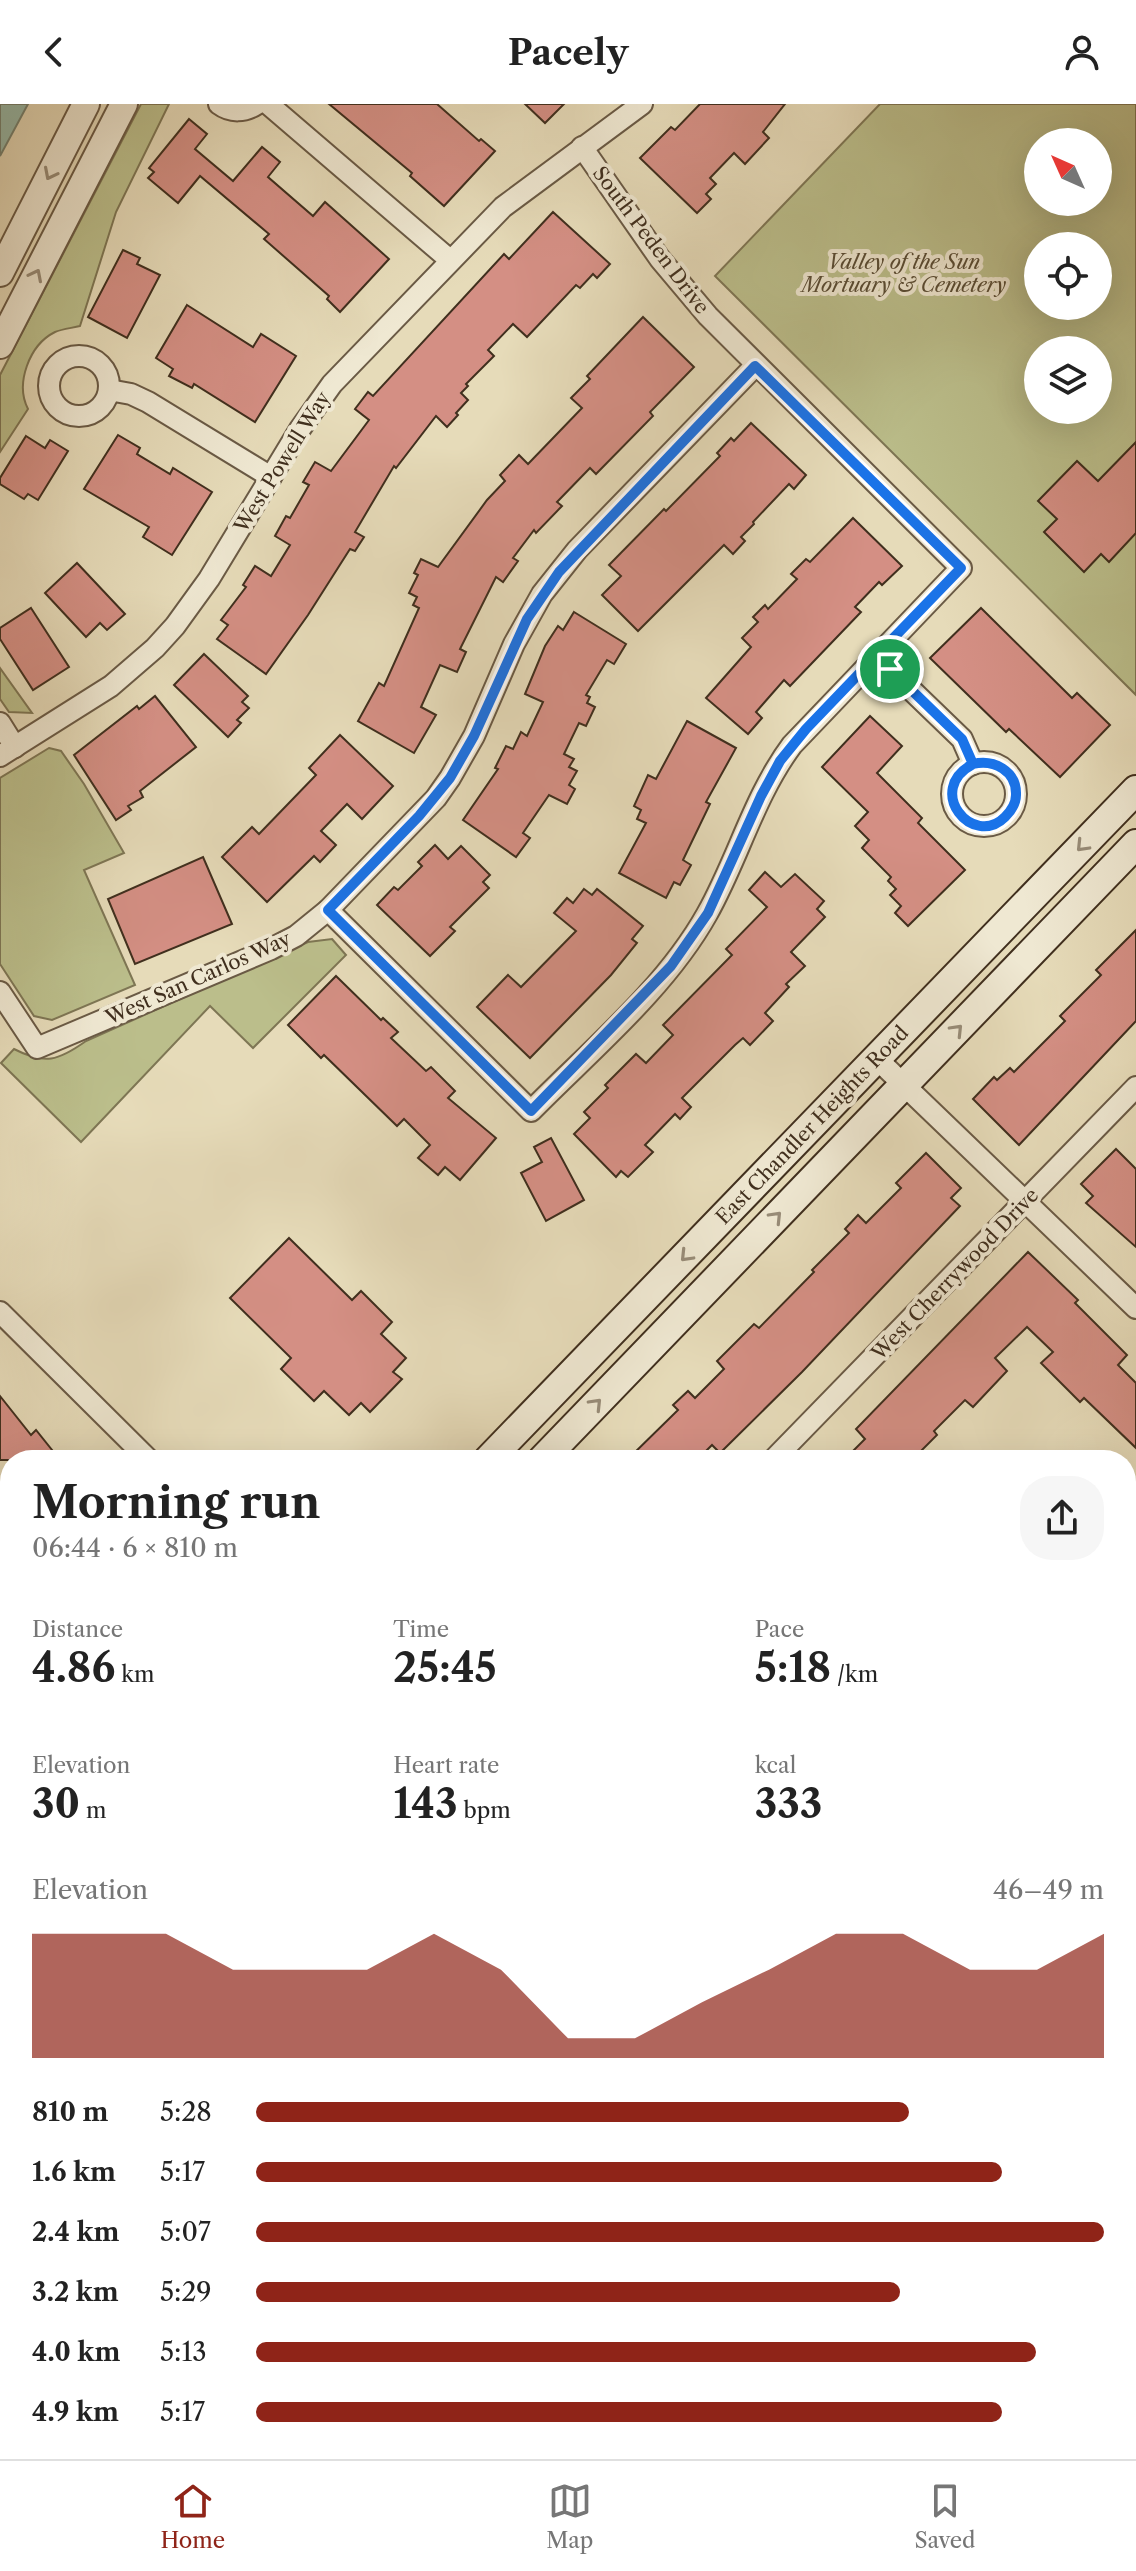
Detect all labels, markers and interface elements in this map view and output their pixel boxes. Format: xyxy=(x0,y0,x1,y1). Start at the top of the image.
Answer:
icon: back xyxy=(32,30,76,74)
text: Pacely xyxy=(508,30,628,74)
icon: person xyxy=(1060,30,1104,74)
north arrow xyxy=(1024,128,1112,216)
map controls xyxy=(1024,128,1112,424)
street label: South Peden Drive xyxy=(588,161,714,319)
one-way arrow xyxy=(45,165,60,180)
button: locate xyxy=(1024,232,1112,320)
park label: Valley of the Sun Mortuary & Cemetery xyxy=(800,250,1006,297)
one-way arrow xyxy=(26,269,41,284)
button: layers xyxy=(1024,336,1112,424)
street label: West Powell Way xyxy=(228,386,335,538)
pin xyxy=(856,635,924,703)
icon: arrive xyxy=(868,647,912,691)
one-way arrow xyxy=(1077,837,1091,851)
street label: West San Carlos Way xyxy=(101,926,295,1030)
street label: East Chandler Heights Road xyxy=(711,1021,913,1229)
one-way arrow xyxy=(947,1024,961,1039)
street label: West Cherrywood Drive xyxy=(866,1183,1043,1366)
one-way arrow xyxy=(767,1212,781,1226)
one-way arrow xyxy=(681,1246,695,1261)
one-way arrow xyxy=(586,1399,601,1413)
text: Morning run xyxy=(32,1475,321,1529)
button: share xyxy=(1020,1476,1104,1560)
text: 06:44 · 6 × 810 m xyxy=(32,1532,238,1564)
text: Distance xyxy=(32,1616,123,1643)
text: Time xyxy=(393,1616,449,1643)
text: Pace xyxy=(755,1616,804,1643)
text: 4.86 xyxy=(32,1643,115,1692)
text: 25:45 xyxy=(393,1643,497,1692)
text: 5:18 xyxy=(755,1643,831,1692)
text: km xyxy=(115,1661,154,1688)
text: /km xyxy=(831,1661,878,1688)
text: Elevation xyxy=(32,1752,130,1779)
text: Heart rate xyxy=(393,1752,499,1779)
text: kcal xyxy=(755,1752,796,1779)
text: 30 xyxy=(32,1779,80,1828)
text: 143 xyxy=(393,1779,458,1828)
text: 333 xyxy=(755,1779,822,1828)
text: m xyxy=(80,1797,106,1824)
text: bpm xyxy=(458,1797,511,1824)
text: Elevation xyxy=(32,1874,148,1906)
text: 46–49 m xyxy=(993,1874,1104,1906)
text: 810 m xyxy=(32,2096,108,2128)
text: 5:28 xyxy=(160,2096,212,2128)
text: 1.6 km xyxy=(32,2156,116,2188)
text: 5:17 xyxy=(160,2156,205,2188)
text: 2.4 km xyxy=(32,2216,120,2248)
text: 5:07 xyxy=(160,2216,211,2248)
text: 3.2 km xyxy=(32,2276,119,2308)
text: 5:29 xyxy=(160,2276,212,2308)
text: 4.0 km xyxy=(32,2336,120,2368)
text: 5:13 xyxy=(160,2336,207,2368)
text: 4.9 km xyxy=(32,2396,119,2428)
text: 5:17 xyxy=(160,2396,205,2428)
tab: Home xyxy=(161,2479,225,2554)
tab: Map xyxy=(546,2479,593,2554)
tab: Saved xyxy=(914,2479,975,2554)

